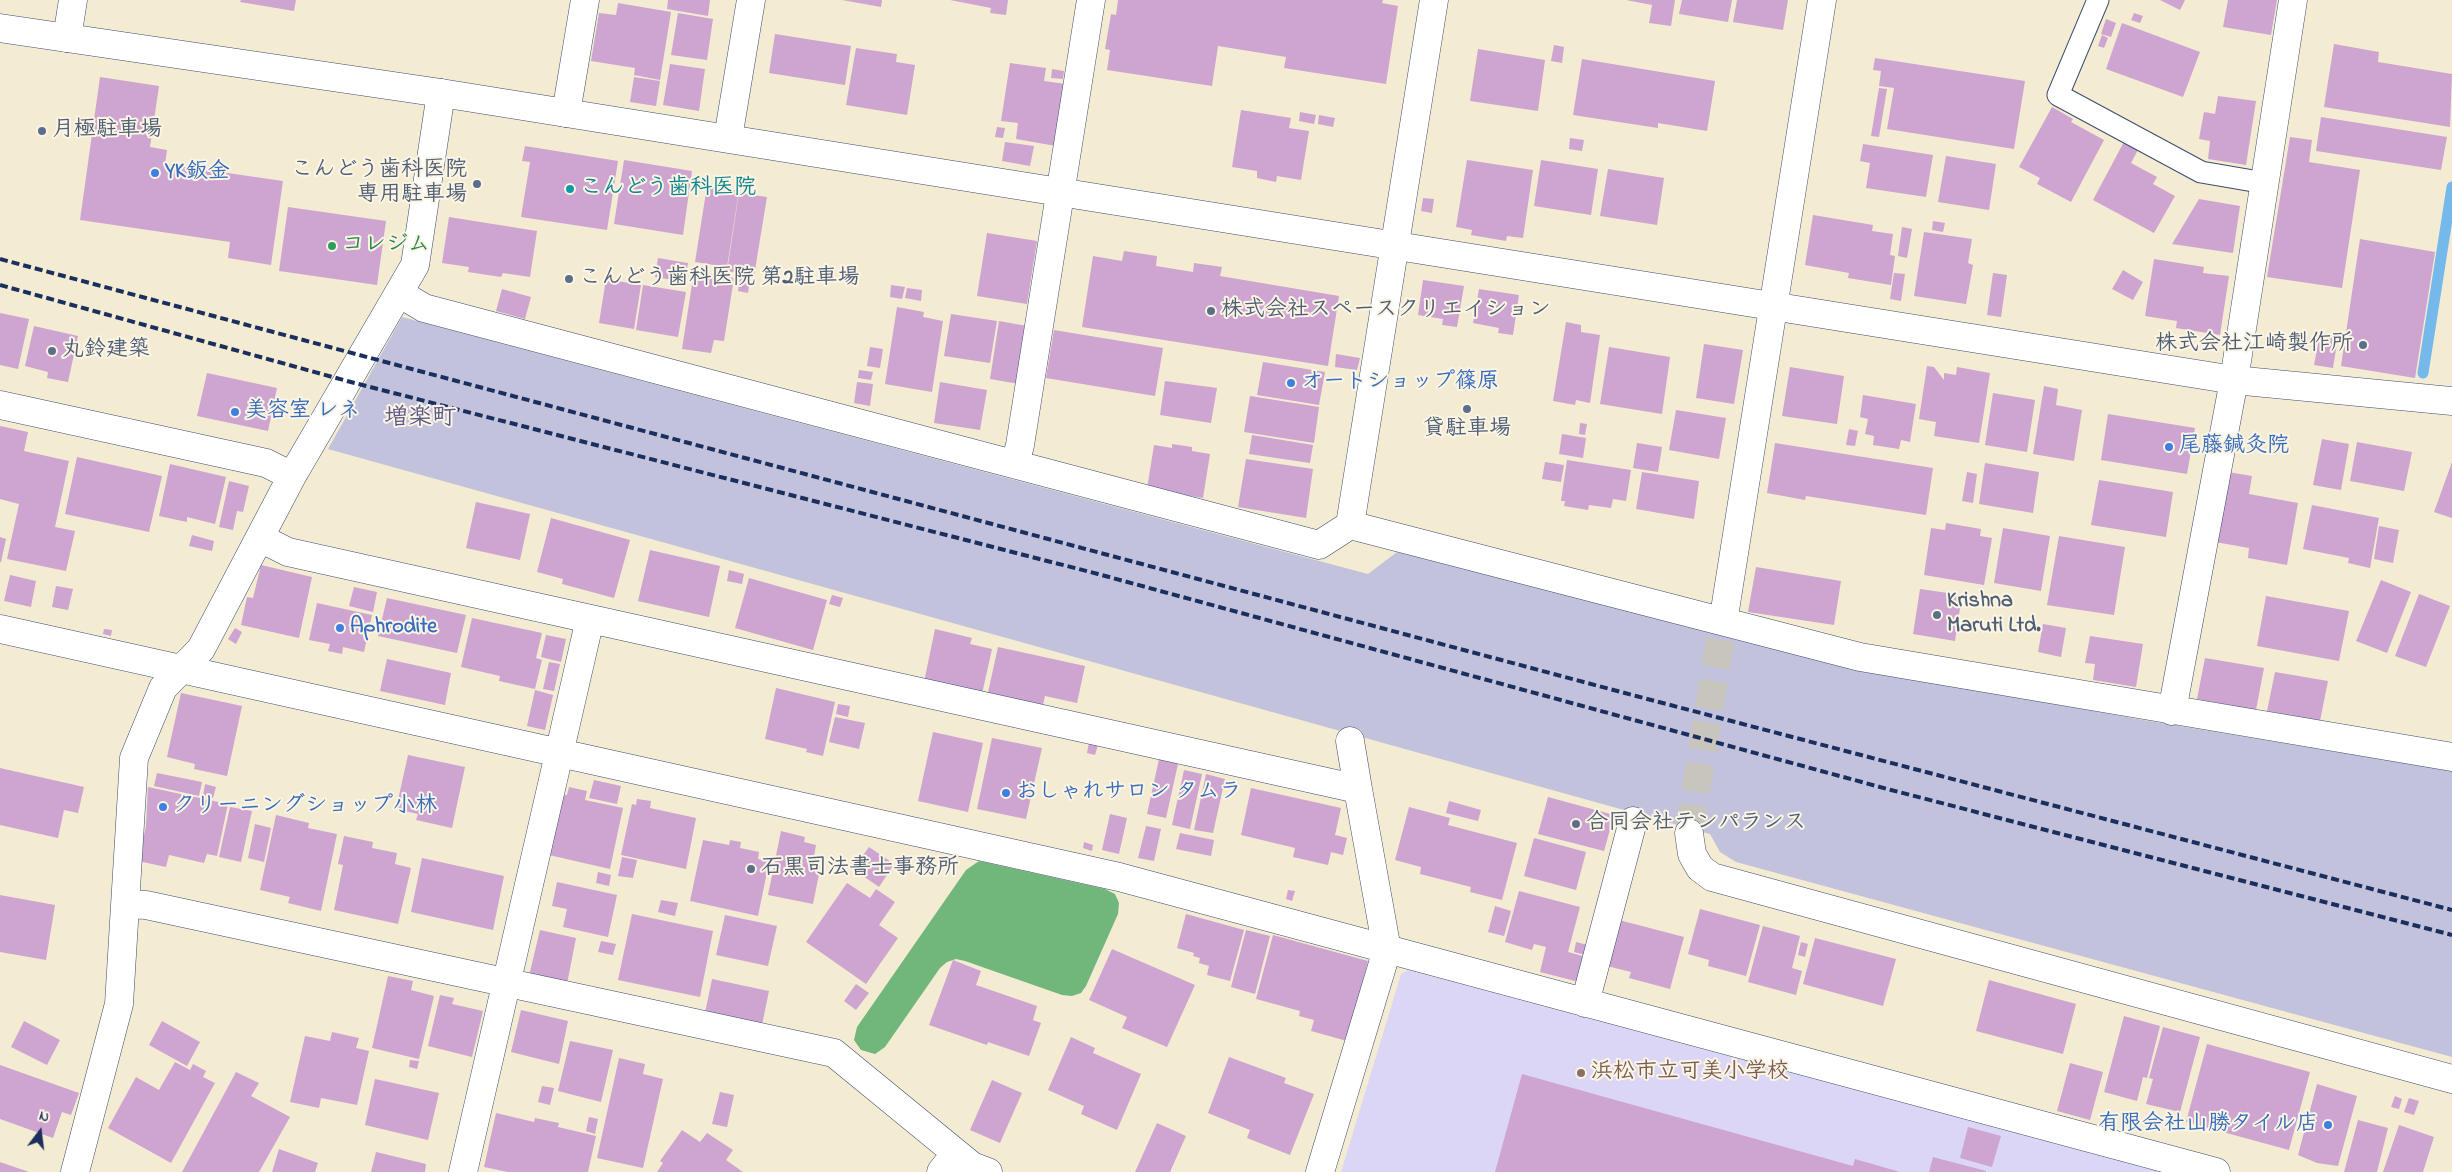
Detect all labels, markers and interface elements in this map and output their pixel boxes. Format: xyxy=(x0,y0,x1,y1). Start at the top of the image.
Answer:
place label: 月極駐車場 xyxy=(52,118,162,144)
marker: 月極駐車場 xyxy=(36,125,48,137)
place label: こんどう歯科医院 専用駐車場 xyxy=(291,158,467,210)
place label: YK鈑金 xyxy=(165,160,230,186)
marker: YK鈑金 xyxy=(149,167,161,179)
place label: こんどう歯科医院 xyxy=(580,176,756,202)
marker: こんどう歯科医院 専用駐車場 xyxy=(471,178,483,190)
marker: こんどう歯科医院 xyxy=(564,183,576,195)
place label: コレジム xyxy=(342,233,430,259)
marker: コレジム xyxy=(326,240,338,252)
place label: こんどう歯科医院 第2駐車場 xyxy=(579,266,859,292)
marker: こんどう歯科医院 第2駐車場 xyxy=(563,273,575,285)
place label: 株式会社スペースクリエイション xyxy=(1221,298,1551,324)
marker: 株式会社スペースクリエイション xyxy=(1205,305,1217,317)
place label: 株式会社江崎製作所 xyxy=(2155,332,2353,358)
place label: 丸鈴建築 xyxy=(62,338,150,364)
marker: 株式会社江崎製作所 xyxy=(2357,339,2369,351)
marker: 丸鈴建築 xyxy=(46,345,58,357)
place label: オートショップ篠原 xyxy=(1301,370,1499,396)
marker: オートショップ篠原 xyxy=(1285,377,1297,389)
place label: 美容室 レネ xyxy=(245,399,360,425)
marker: 貸駐車場 xyxy=(1461,403,1473,415)
marker: 美容室 レネ xyxy=(229,406,241,418)
district label: 増楽町 xyxy=(384,406,456,434)
place label: 貸駐車場 xyxy=(1423,417,1511,443)
place label: 尾藤鍼灸院 xyxy=(2179,434,2289,460)
marker: 尾藤鍼灸院 xyxy=(2163,441,2175,453)
place label: Krishna Maruti Ltd. xyxy=(1947,589,2041,640)
marker: Krishna Maruti Ltd. xyxy=(1931,609,1943,621)
place label: Aphrodite xyxy=(350,615,437,641)
marker: Aphrodite xyxy=(334,622,346,634)
place label: おしゃれサロン タムラ xyxy=(1016,780,1241,806)
marker: おしゃれサロン タムラ xyxy=(1000,787,1012,799)
place label: クリーニングショップ小林 xyxy=(173,794,437,820)
marker: クリーニングショップ小林 xyxy=(157,801,169,813)
place label: 合同会社テンパランス xyxy=(1586,811,1806,837)
marker: 合同会社テンパランス xyxy=(1570,818,1582,830)
place label: 石黒司法書士事務所 xyxy=(761,856,959,882)
marker: 石黒司法書士事務所 xyxy=(745,863,757,875)
place label: 浜松市立可美小学校 xyxy=(1591,1060,1789,1086)
marker: 浜松市立可美小学校 xyxy=(1575,1067,1587,1079)
text: N xyxy=(37,1106,51,1128)
north arrow xyxy=(15,1107,65,1157)
place label: 有限会社山勝タイル店 xyxy=(2098,1112,2318,1138)
marker: 有限会社山勝タイル店 xyxy=(2322,1119,2334,1131)

